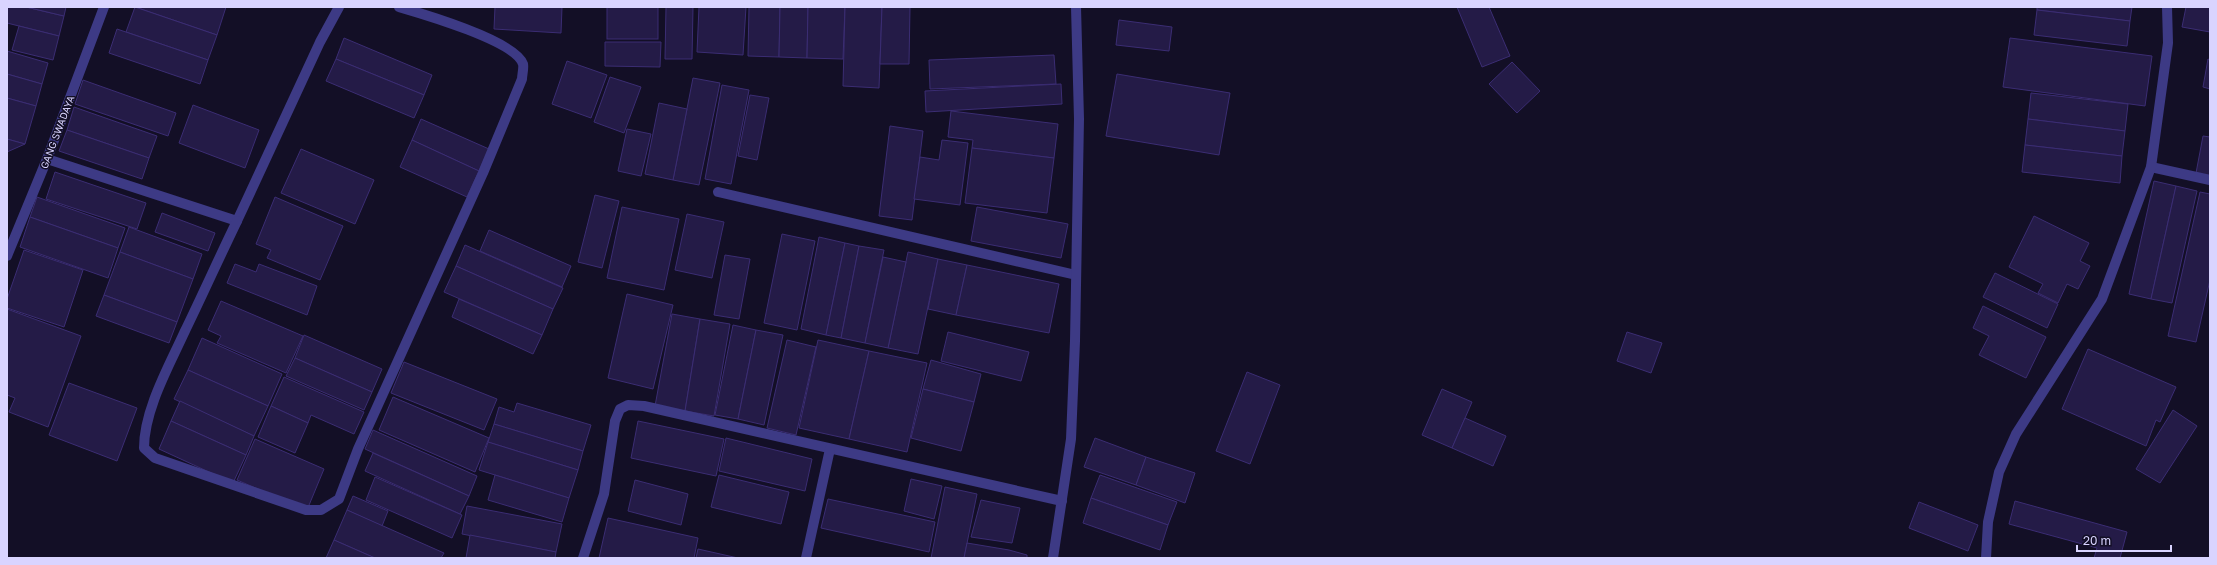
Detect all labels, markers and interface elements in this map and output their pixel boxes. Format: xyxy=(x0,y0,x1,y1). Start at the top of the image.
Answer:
street label: GANG SWADAYA xyxy=(38,93,77,170)
scale bar xyxy=(2077,527,2171,553)
text: 20 m xyxy=(2083,533,2111,548)

